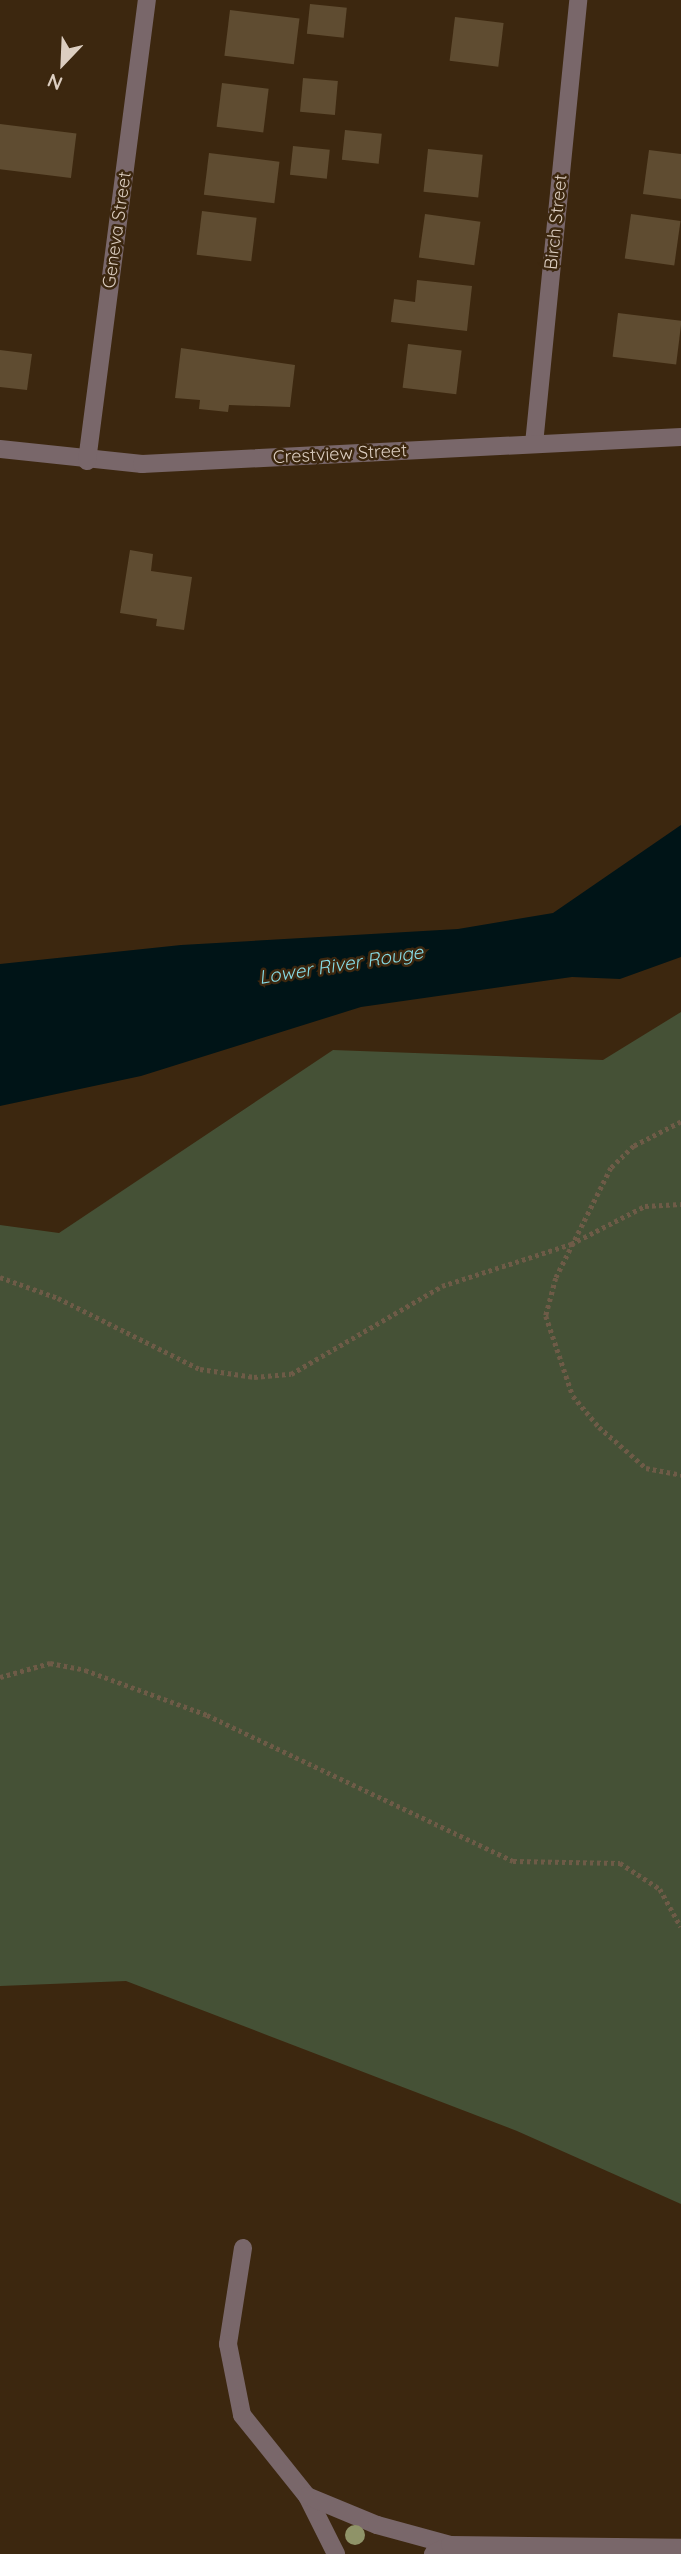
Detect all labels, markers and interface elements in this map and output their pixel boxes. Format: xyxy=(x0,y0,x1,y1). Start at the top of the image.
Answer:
north arrow xyxy=(28,28,98,98)
text: N xyxy=(44,69,66,96)
street label: Geneva Street xyxy=(98,170,136,290)
street label: Birch Street xyxy=(540,173,572,271)
street label: Crestview Street xyxy=(272,440,408,468)
water label: Lower River Rouge xyxy=(257,941,425,989)

